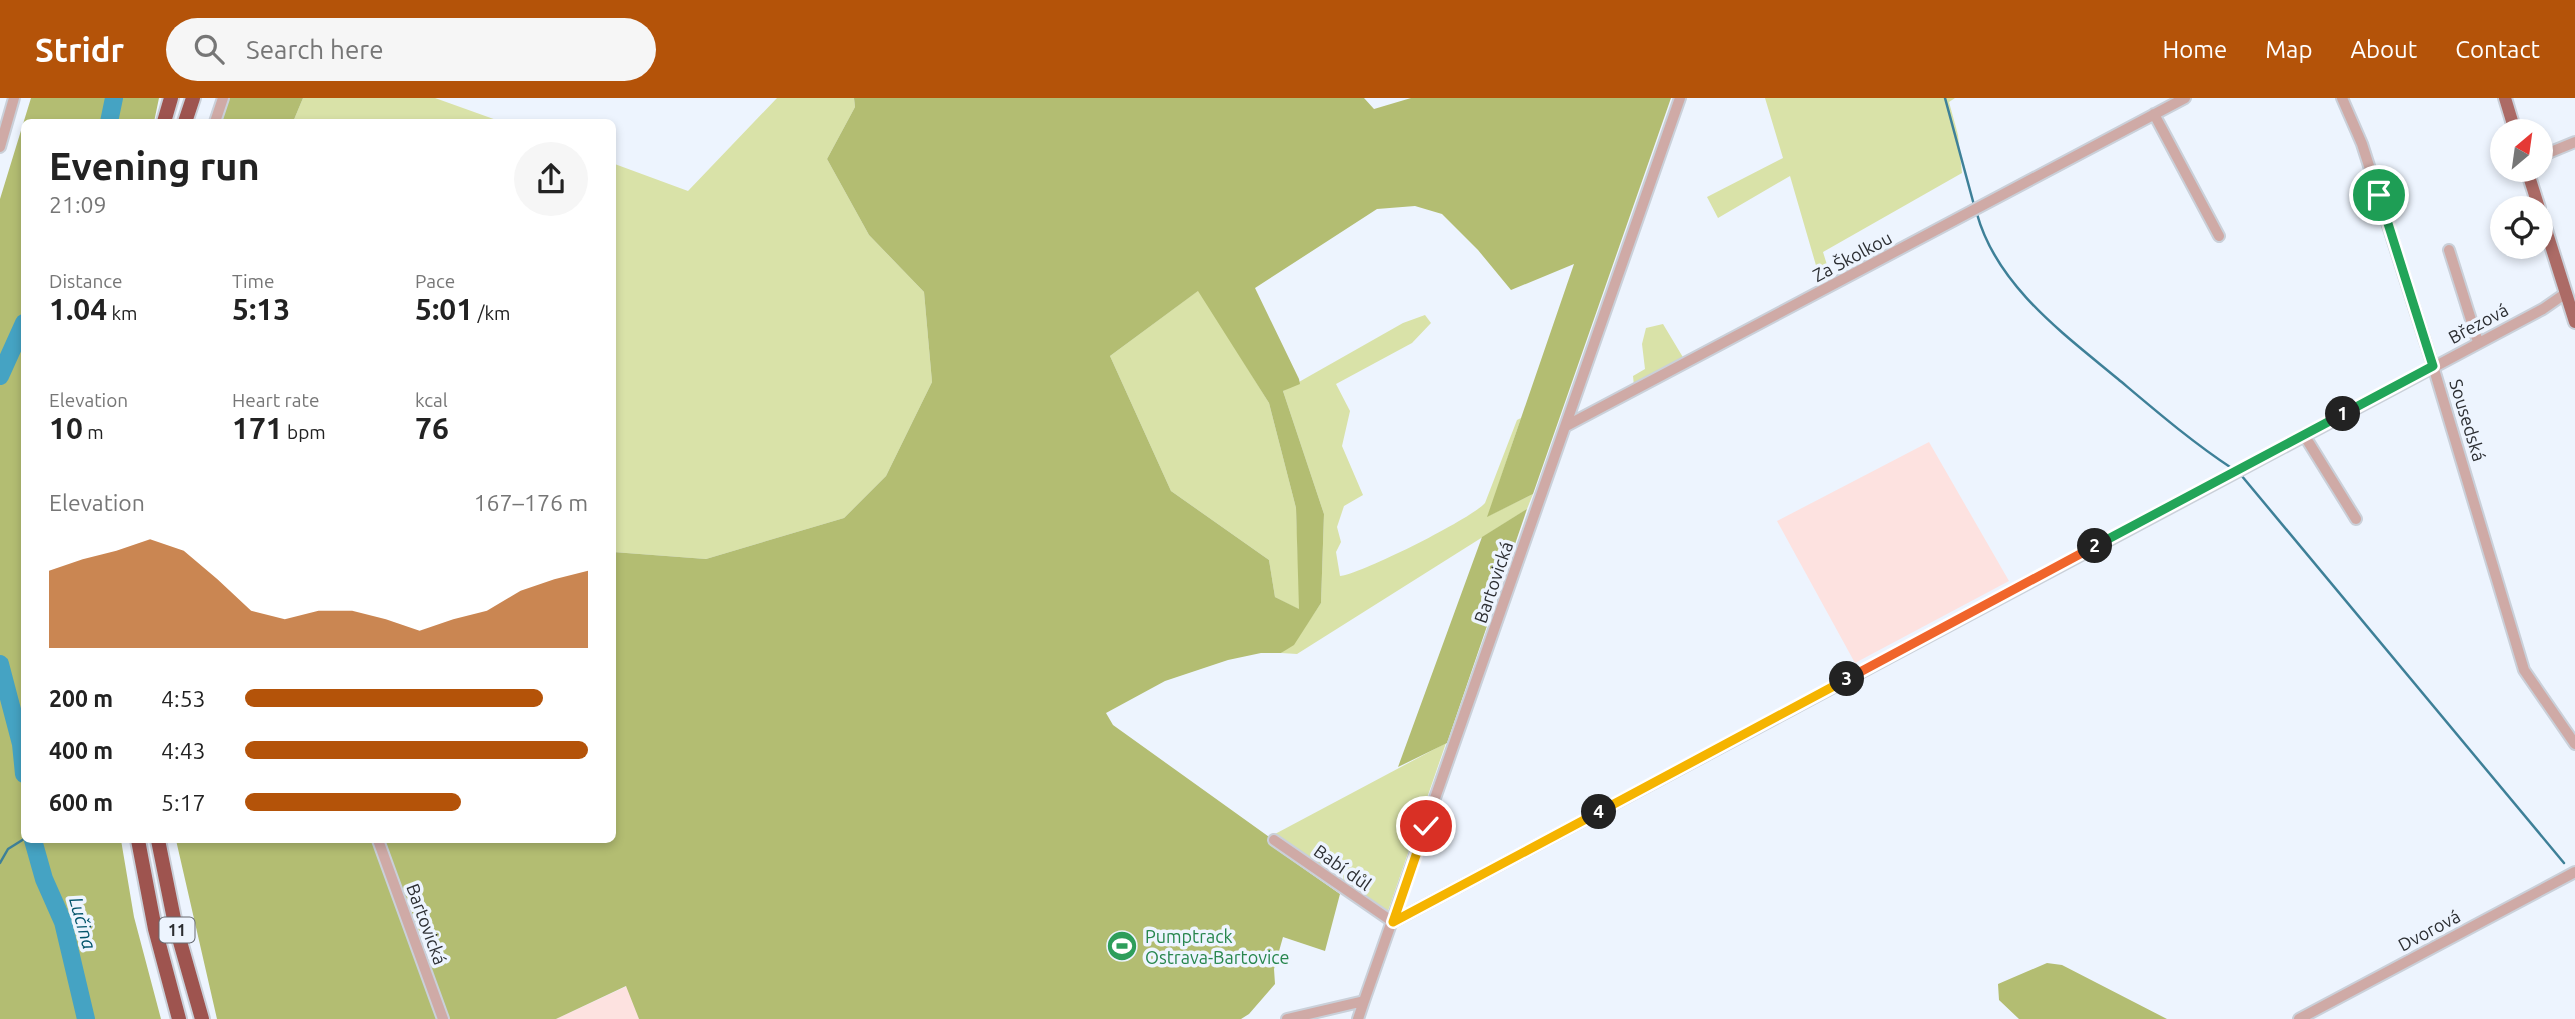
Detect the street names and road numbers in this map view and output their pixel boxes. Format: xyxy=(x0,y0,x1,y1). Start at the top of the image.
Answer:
street label: Za Školkou xyxy=(1809,226,1895,285)
street label: Březová xyxy=(2445,299,2511,347)
street label: Sousedská xyxy=(2446,377,2490,463)
street label: Bartovická xyxy=(1470,539,1516,625)
street label: Babí důl xyxy=(1311,840,1376,894)
street label: Bartovická xyxy=(403,881,451,967)
street label: Dvorová xyxy=(2395,905,2463,955)
road number: 11 xyxy=(160,918,194,943)

